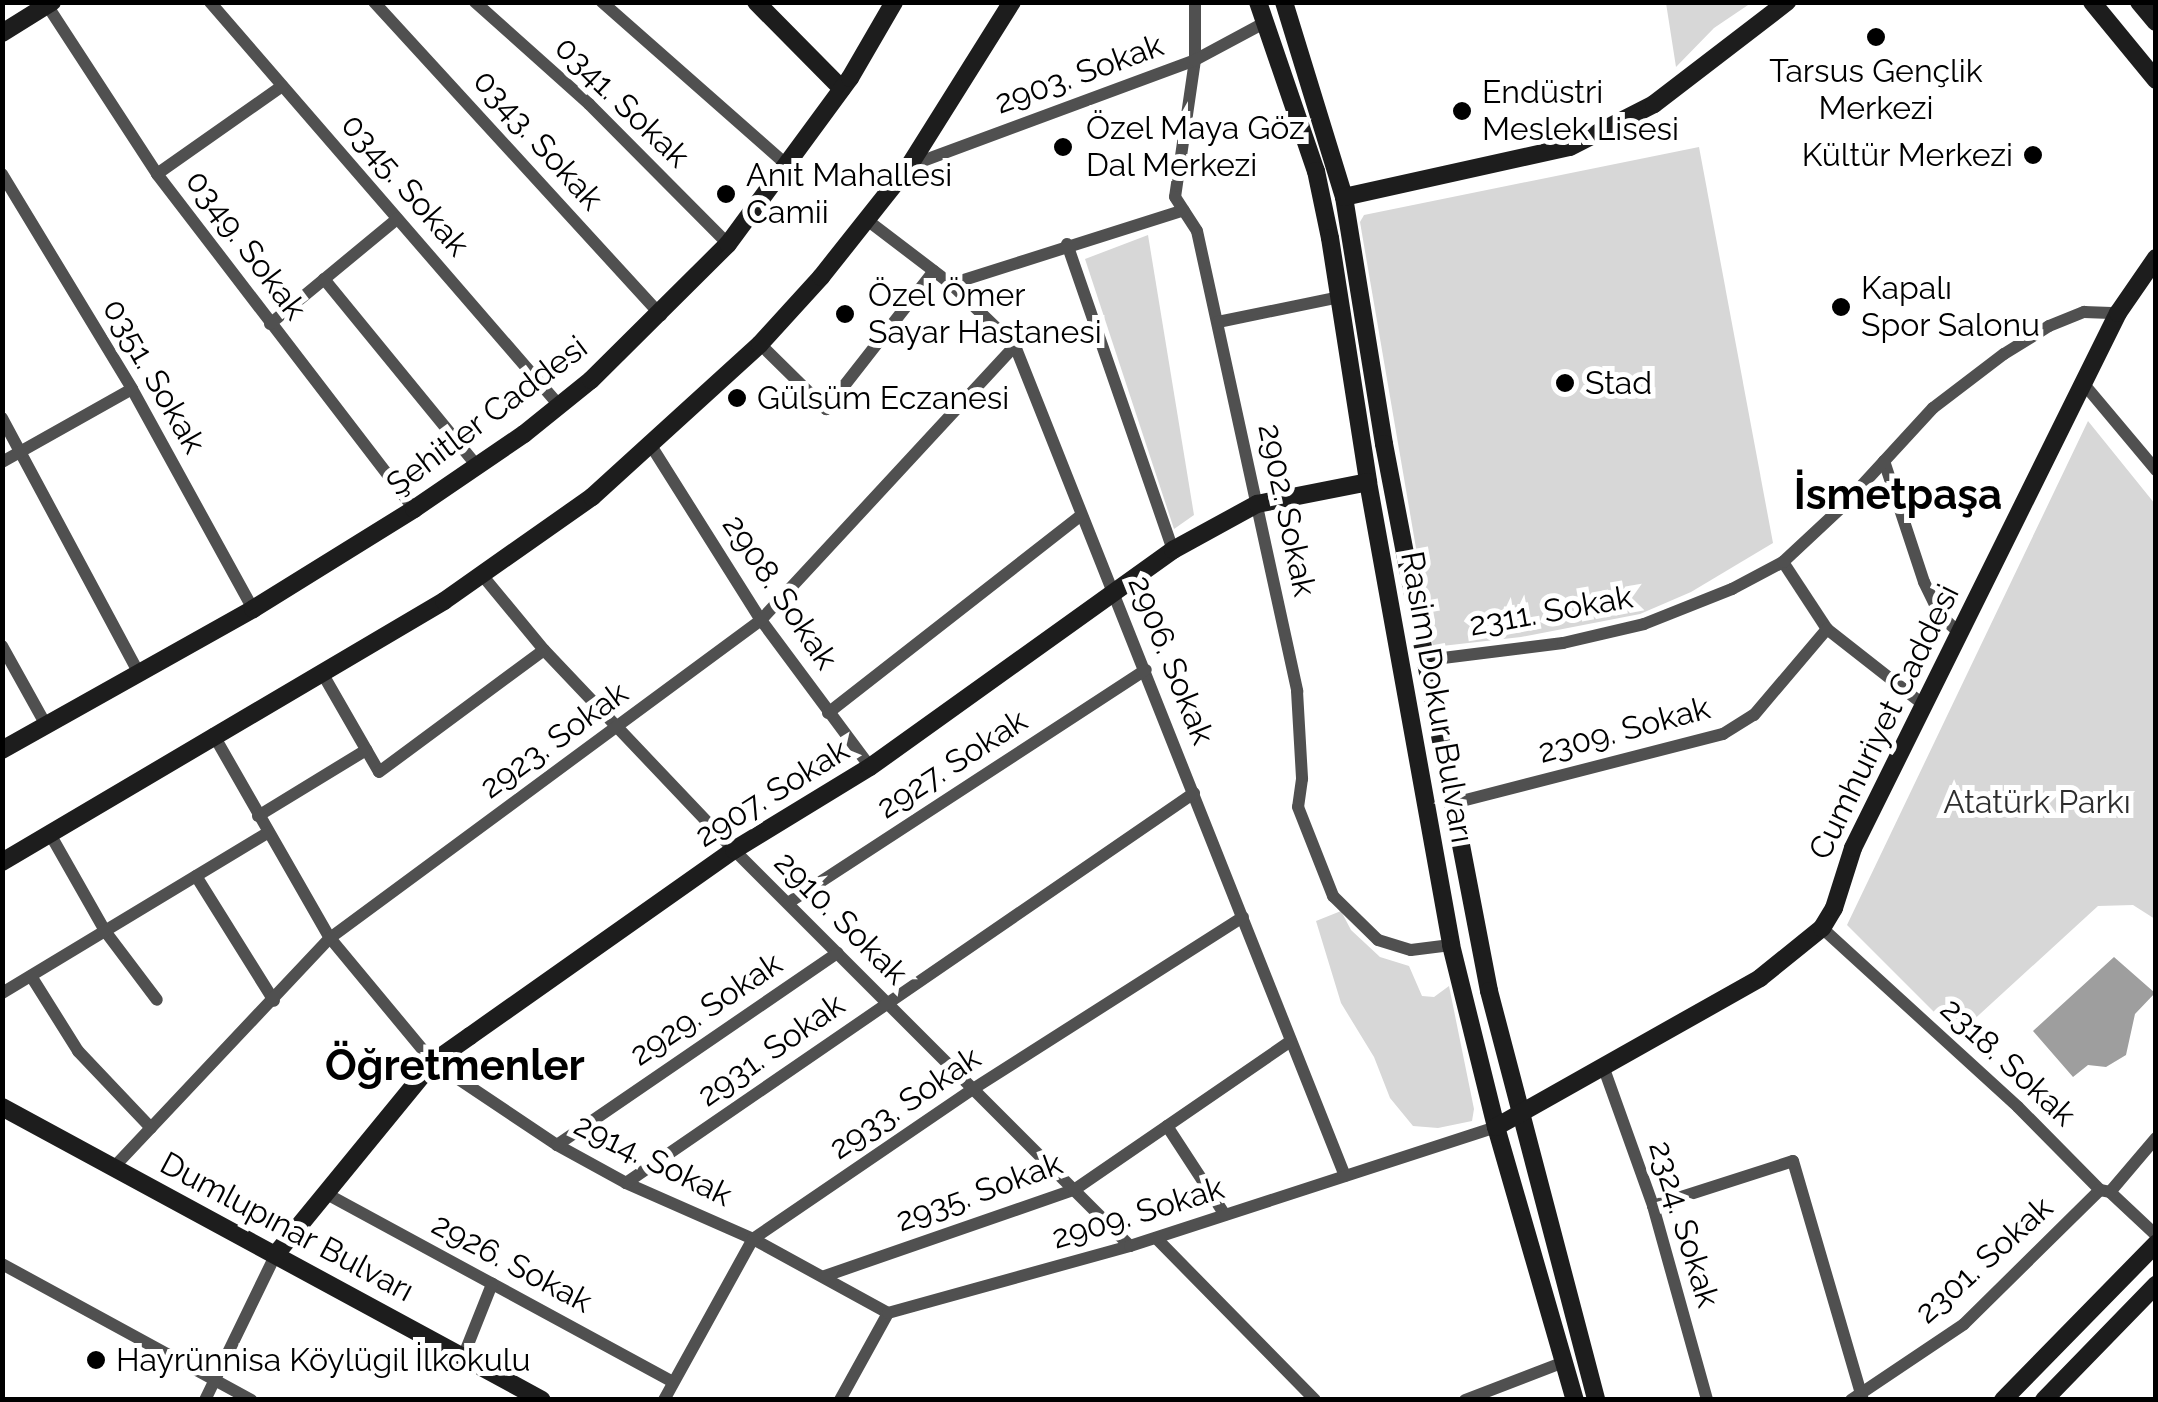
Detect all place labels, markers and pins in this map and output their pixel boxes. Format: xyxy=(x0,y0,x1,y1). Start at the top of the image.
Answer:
marker: Tarsus Gençlik Merkezi xyxy=(1865,26,1887,48)
place label: Tarsus Gençlik Merkezi xyxy=(1769,53,1983,128)
place label: Endüstri Meslek Lisesi xyxy=(1482,74,1679,149)
marker: Endüstri Meslek Lisesi xyxy=(1451,100,1473,122)
place label: Özel Maya Göz Dal Merkezi xyxy=(1086,110,1306,185)
marker: Özel Maya Göz Dal Merkezi xyxy=(1050,134,1076,160)
place label: Kültür Merkezi xyxy=(1801,136,2013,174)
marker: Kültür Merkezi xyxy=(2022,144,2044,166)
place label: Anıt Mahallesi Camii xyxy=(746,157,952,232)
marker: Anıt Mahallesi Camii xyxy=(715,183,737,205)
place label: Kapalı Spor Salonu xyxy=(1861,270,2041,345)
place label: Özel Ömer Sayar Hastanesi xyxy=(868,277,1102,352)
marker: Kapalı Spor Salonu xyxy=(1830,296,1852,318)
marker: Özel Ömer Sayar Hastanesi xyxy=(832,301,858,327)
place label: Stad xyxy=(1585,364,1652,402)
marker: Stad xyxy=(1554,372,1576,394)
place label: Gülsüm Eczanesi xyxy=(757,379,1009,417)
marker: Gülsüm Eczanesi xyxy=(726,387,748,409)
place label: Hayrünnisa Köylügil İlkokulu xyxy=(116,1341,531,1379)
marker: Hayrünnisa Köylügil İlkokulu xyxy=(85,1349,107,1371)

